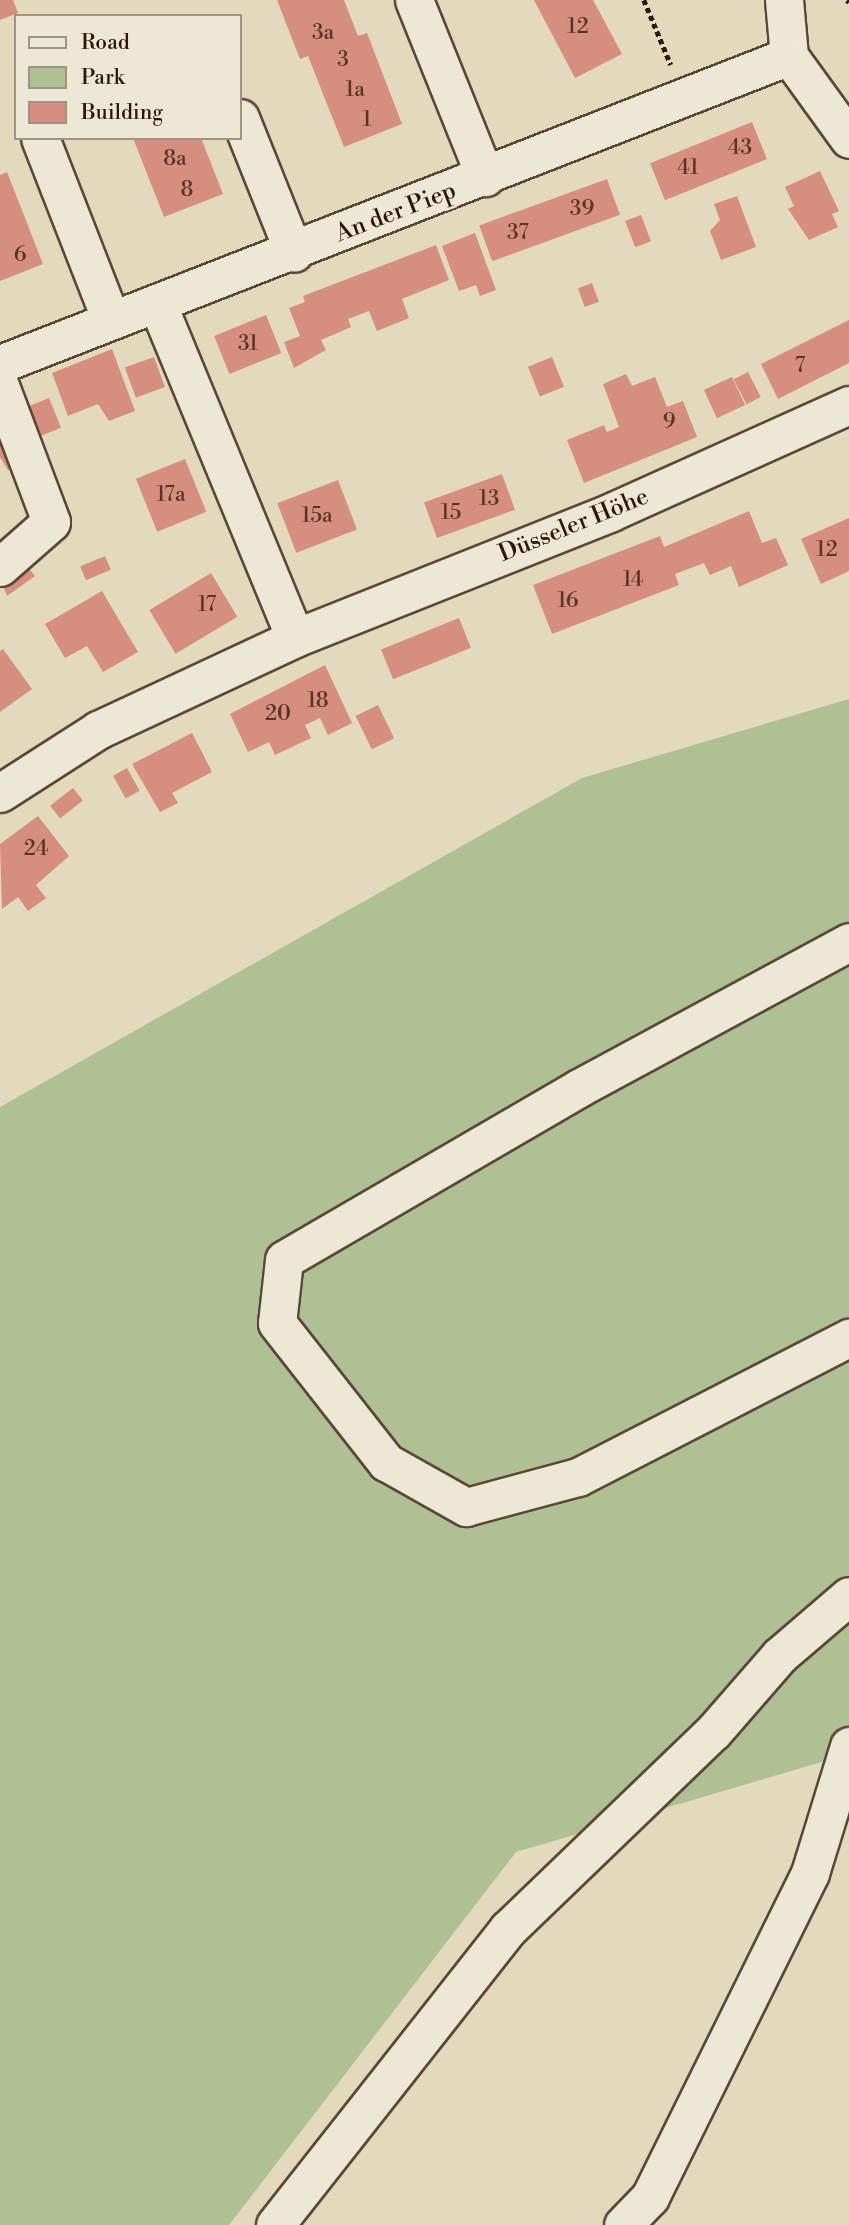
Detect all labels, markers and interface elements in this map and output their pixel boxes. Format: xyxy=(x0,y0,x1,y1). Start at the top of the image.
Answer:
legend xyxy=(14,14,242,140)
house number: 12 xyxy=(567,14,589,40)
house number: 3a xyxy=(312,20,334,46)
text: Road xyxy=(81,30,130,56)
house number: 3 xyxy=(337,47,349,73)
text: Park xyxy=(81,65,125,91)
house number: 1a xyxy=(345,77,365,103)
text: Building xyxy=(81,100,163,126)
house number: 1 xyxy=(362,107,372,133)
house number: 43 xyxy=(728,135,752,161)
house number: 8a xyxy=(163,146,187,172)
house number: 41 xyxy=(677,155,699,181)
house number: 8 xyxy=(181,177,193,203)
street label: An der Piep xyxy=(332,177,460,249)
house number: 39 xyxy=(570,196,594,222)
house number: 37 xyxy=(507,220,529,246)
house number: 6 xyxy=(14,242,26,268)
house number: 31 xyxy=(238,331,258,357)
house number: 7 xyxy=(795,353,805,379)
house number: 9 xyxy=(663,409,675,435)
house number: 17a xyxy=(156,482,186,508)
street label: Düsseler Höhe xyxy=(495,483,653,569)
house number: 13 xyxy=(479,486,499,512)
house number: 15 xyxy=(441,500,461,526)
house number: 15a xyxy=(301,503,333,529)
house number: 12 xyxy=(816,537,838,563)
house number: 14 xyxy=(623,567,643,593)
house number: 16 xyxy=(557,588,579,614)
house number: 17 xyxy=(198,592,216,618)
house number: 18 xyxy=(307,688,329,714)
house number: 20 xyxy=(265,701,291,727)
house number: 24 xyxy=(24,836,48,862)

